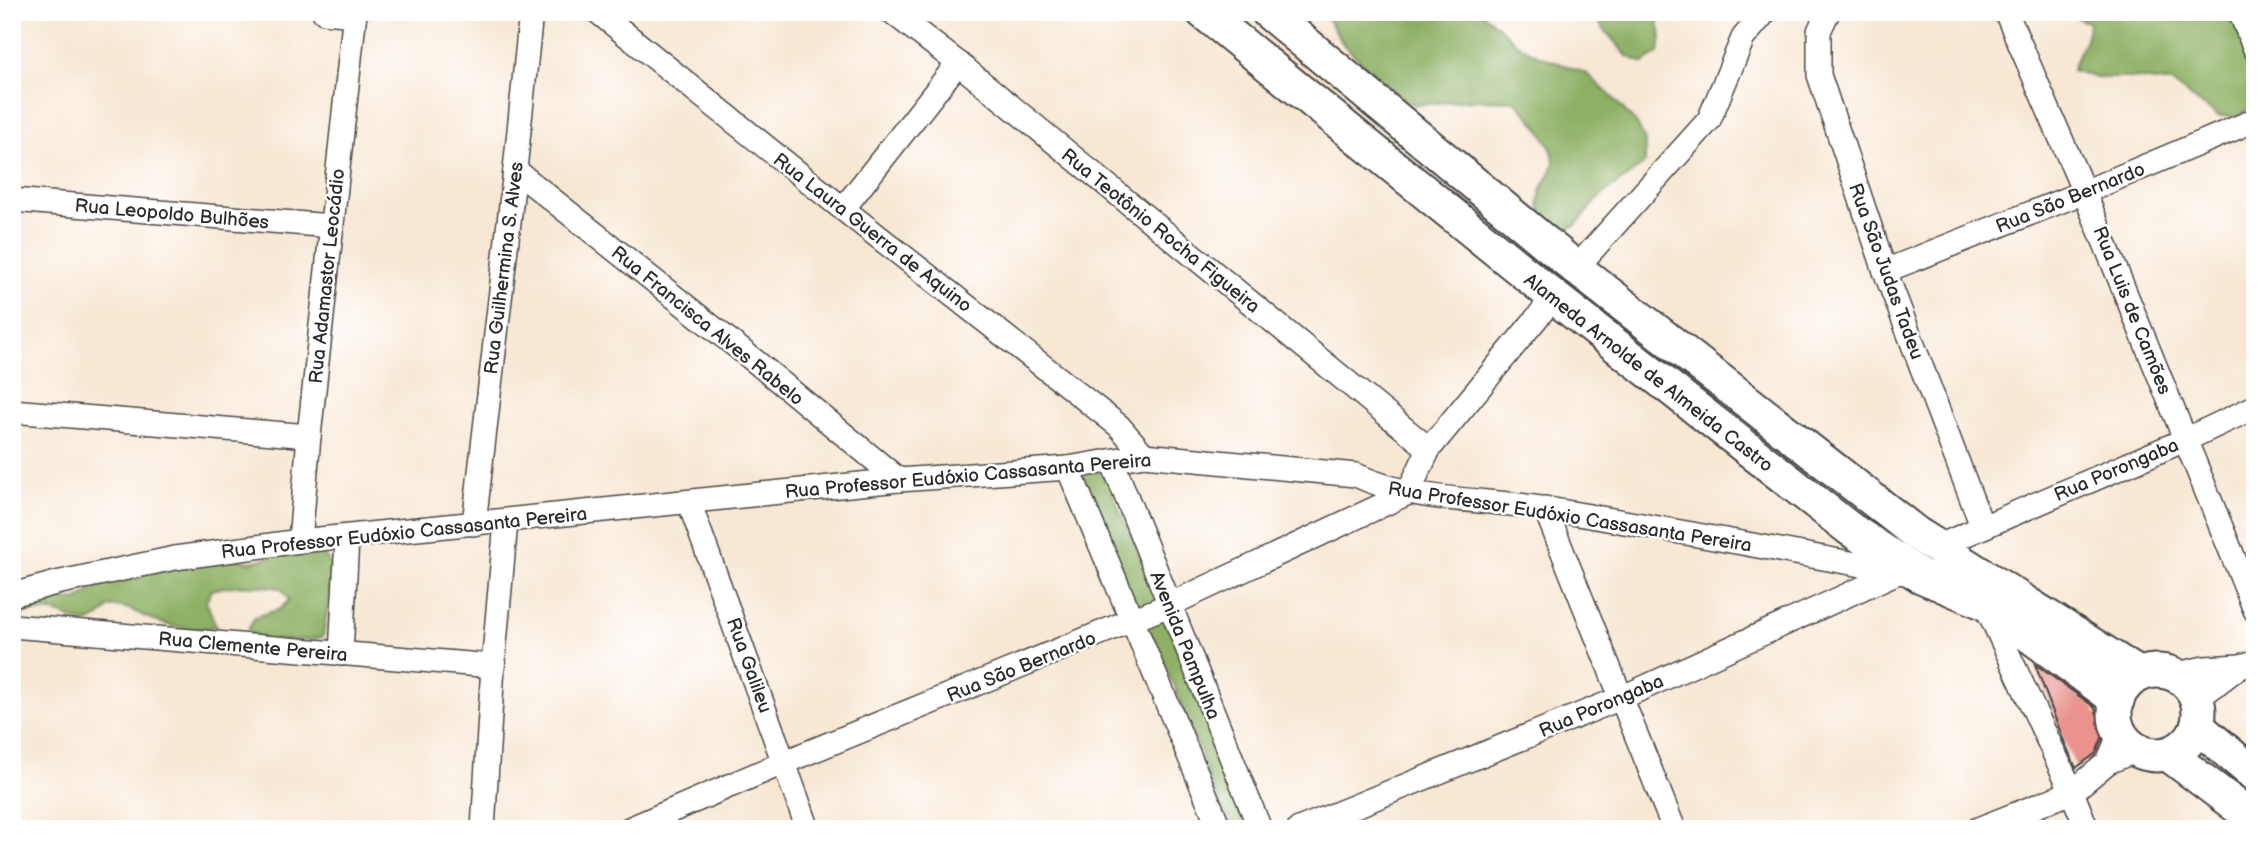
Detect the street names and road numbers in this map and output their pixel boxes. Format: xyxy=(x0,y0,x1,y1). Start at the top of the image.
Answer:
street label: Rua Teotônio Rocha Figueira xyxy=(1056,144,1264,318)
street label: Rua Laura Guerra de Aquino xyxy=(768,149,976,318)
street label: Rua São Bernardo xyxy=(1993,158,2148,239)
street label: Rua Guilhermina S. Alves xyxy=(480,161,529,376)
street label: Rua Adamastor Leocádio xyxy=(305,167,350,385)
street label: Rua São Judas Tadeu xyxy=(1843,180,1928,363)
street label: Rua Leopoldo Bulhões xyxy=(74,195,270,234)
street label: Rua Luis de Camões xyxy=(2087,223,2176,398)
street label: Rua Francisca Alves Rabelo xyxy=(606,241,808,411)
street label: Alameda Arnolde de Almeida Castro xyxy=(1519,269,1777,478)
street label: Rua Porongaba xyxy=(2051,434,2182,507)
street label: Rua Professor Eudóxio Cassasanta Pereira xyxy=(784,449,1152,504)
street label: Rua Professor Eudóxio Cassasanta Pereira xyxy=(1386,477,1753,558)
street label: Rua Professor Eudóxio Cassasanta Pereira xyxy=(220,503,588,564)
street label: Avenida Pampulha xyxy=(1144,568,1225,723)
street label: Rua Galileu xyxy=(721,615,776,716)
street label: Rua São Bernardo xyxy=(944,627,1099,708)
street label: Rua Clemente Pereira xyxy=(157,628,349,667)
street label: Rua Porongaba xyxy=(1536,670,1667,743)

